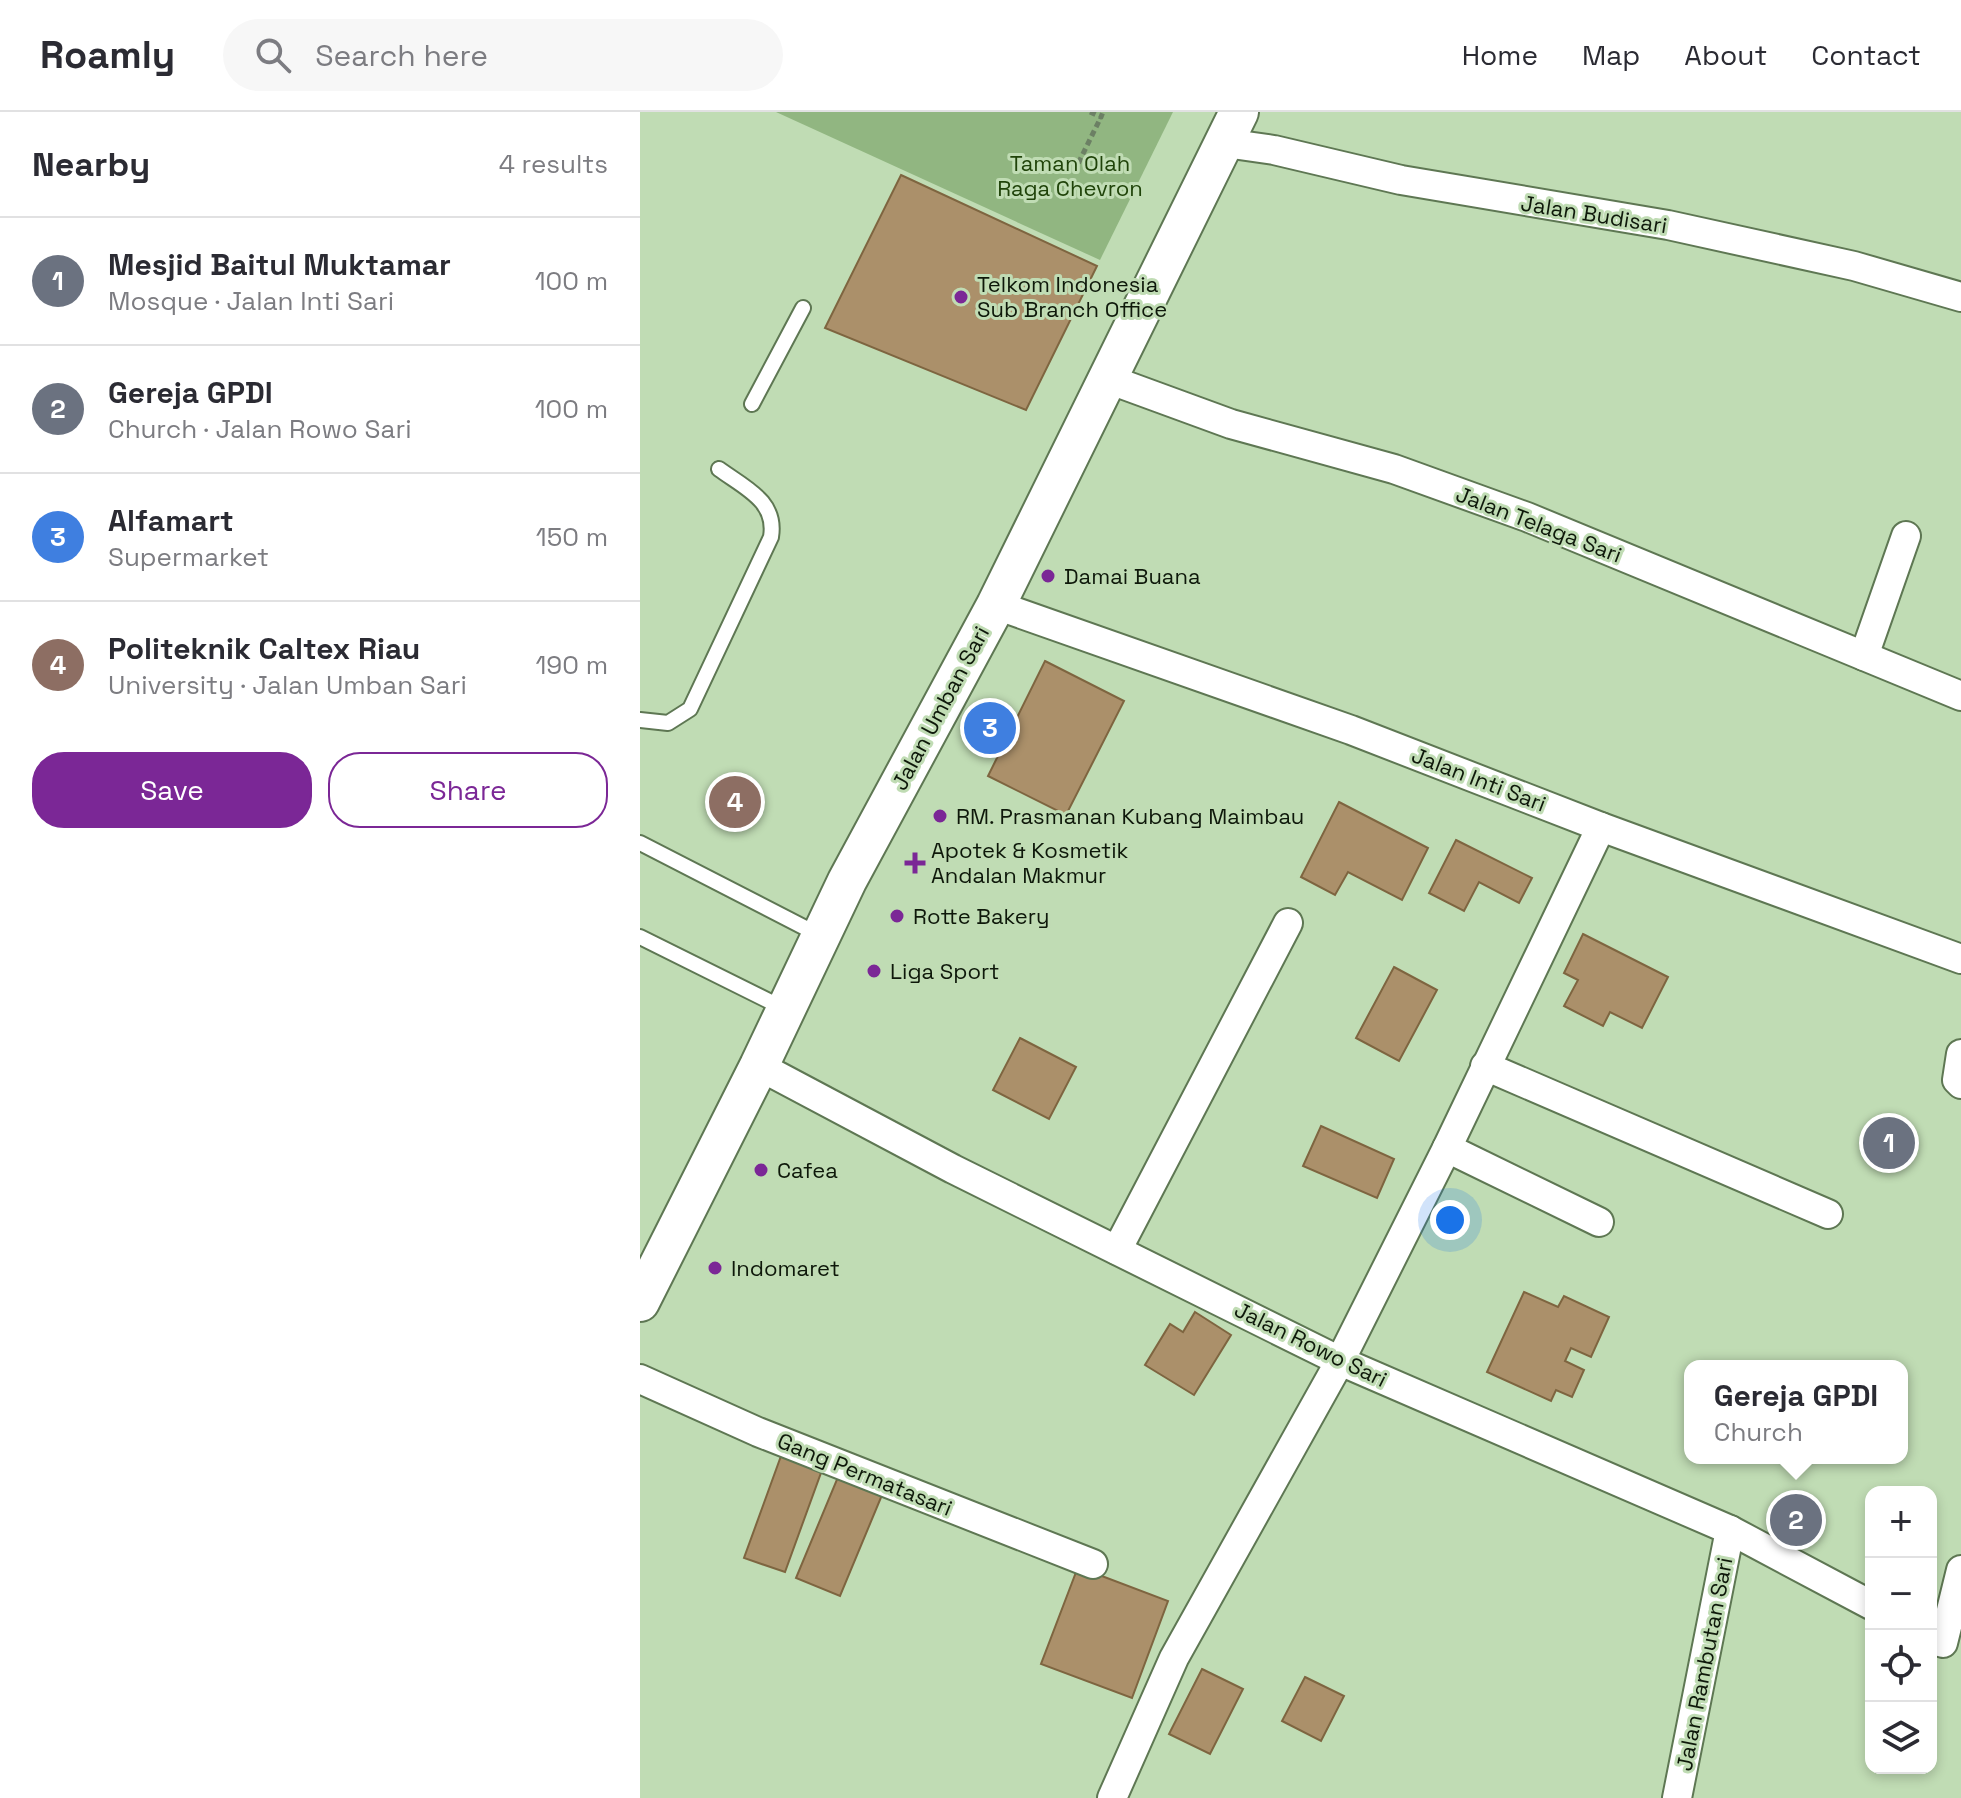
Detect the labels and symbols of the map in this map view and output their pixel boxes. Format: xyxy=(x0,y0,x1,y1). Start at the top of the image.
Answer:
park label: Taman Olah Raga Chevron xyxy=(997,149,1143,202)
street label: Jalan Budisari xyxy=(1519,189,1669,239)
place label: Telkom Indonesia Sub Branch Office xyxy=(977,270,1167,323)
marker: Telkom Indonesia Sub Branch Office xyxy=(952,288,970,306)
street label: Jalan Telaga Sari xyxy=(1452,479,1626,569)
place label: Damai Buana xyxy=(1064,562,1201,590)
marker: Damai Buana xyxy=(1039,567,1057,585)
street label: Jalan Umban Sari xyxy=(885,621,995,795)
pin: 3 xyxy=(964,698,1016,758)
street label: Jalan Inti Sari xyxy=(1408,741,1550,817)
pin: 4 xyxy=(709,772,761,832)
place label: RM. Prasmanan Kubang Maimbau xyxy=(956,802,1304,830)
marker: RM. Prasmanan Kubang Maimbau xyxy=(931,807,949,825)
place label: Apotek & Kosmetik Andalan Makmur xyxy=(931,836,1129,889)
marker: Apotek & Kosmetik Andalan Makmur xyxy=(906,854,924,872)
place label: Rotte Bakery xyxy=(913,902,1050,930)
marker: Rotte Bakery xyxy=(888,907,906,925)
place label: Liga Sport xyxy=(890,957,999,985)
marker: Liga Sport xyxy=(865,962,883,980)
pin: 1 xyxy=(1863,1113,1915,1173)
place label: Cafea xyxy=(777,1156,838,1184)
marker: Cafea xyxy=(752,1161,770,1179)
your location xyxy=(1430,1200,1470,1240)
place label: Indomaret xyxy=(731,1254,840,1282)
marker: Indomaret xyxy=(706,1259,724,1277)
street label: Jalan Rowo Sari xyxy=(1230,1295,1392,1393)
street label: Gang Permatasari xyxy=(774,1426,956,1522)
pin: 2 xyxy=(1770,1490,1822,1550)
street label: Jalan Rambutan Sari xyxy=(1670,1555,1738,1773)

